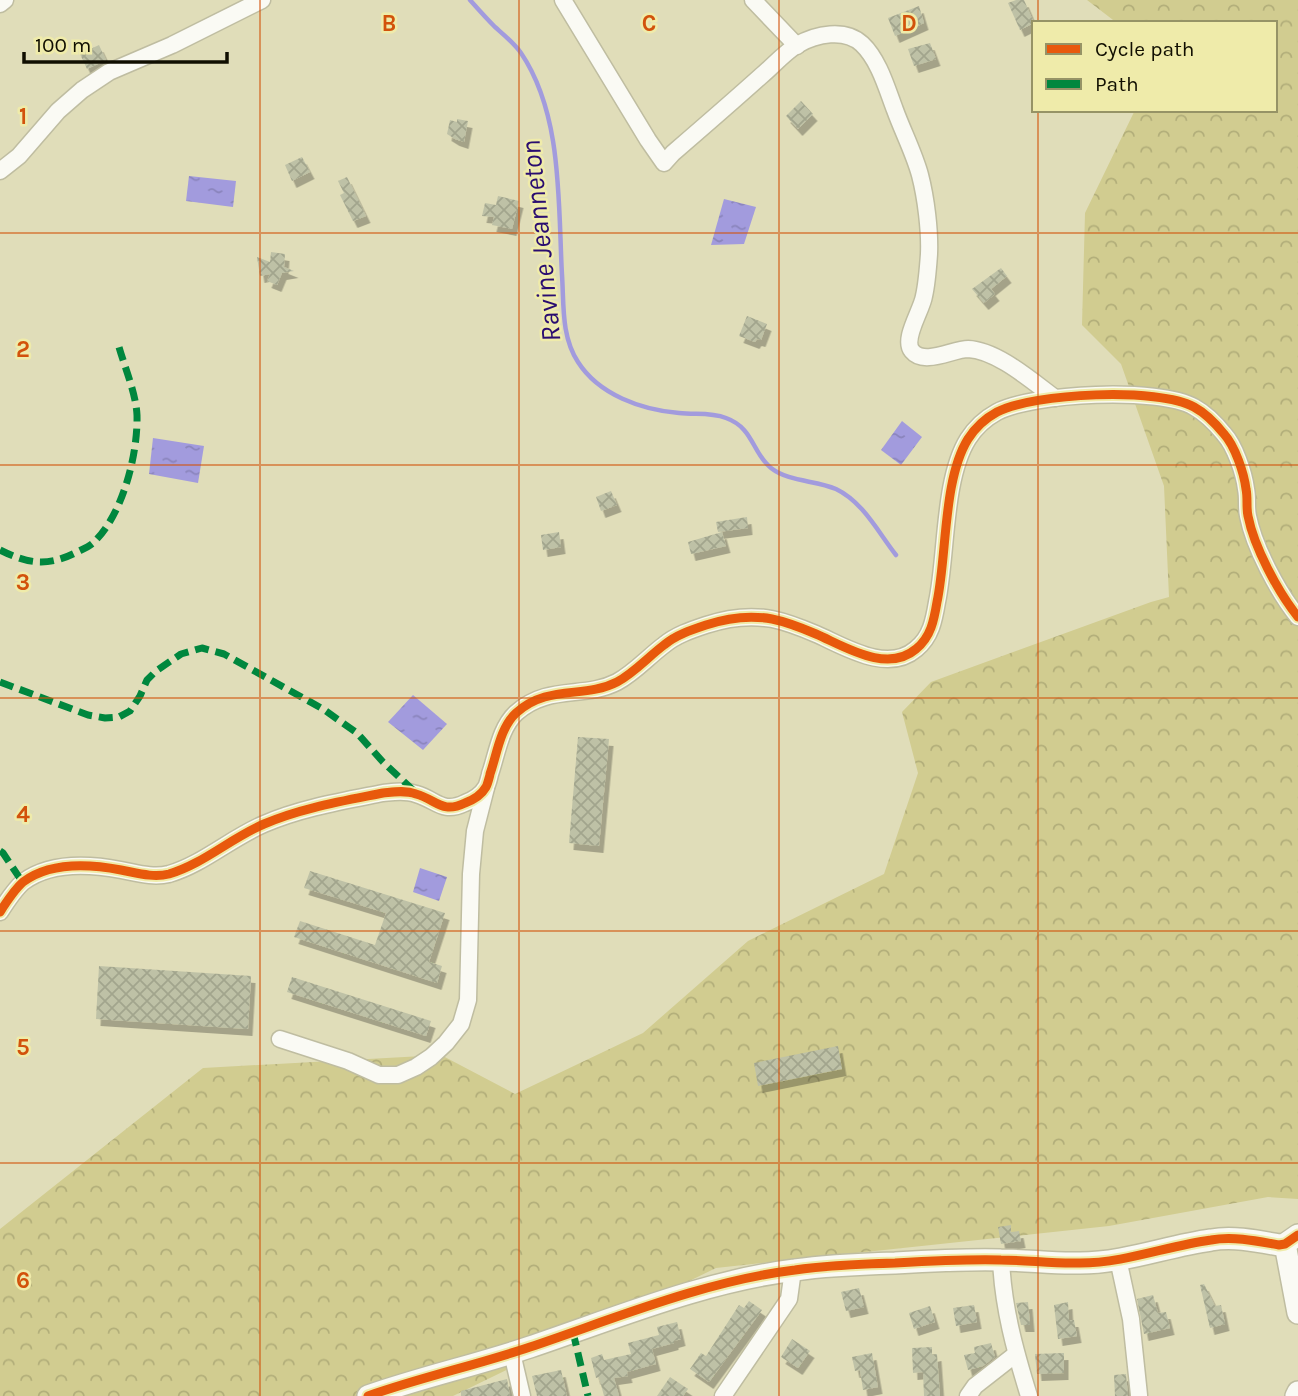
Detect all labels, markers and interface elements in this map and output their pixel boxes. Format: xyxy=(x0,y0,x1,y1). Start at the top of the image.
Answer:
text: B xyxy=(382,10,396,37)
text: C xyxy=(642,10,656,37)
text: D xyxy=(901,10,917,37)
scale bar xyxy=(24,21,228,65)
legend xyxy=(1032,21,1277,112)
text: 100 m xyxy=(35,33,92,57)
text: Cycle path xyxy=(1095,37,1195,61)
text: Path xyxy=(1095,72,1139,96)
text: 1 xyxy=(19,103,27,130)
water label: Ravine Jeanneton xyxy=(513,138,568,344)
text: 2 xyxy=(16,336,30,363)
text: 3 xyxy=(16,569,30,596)
text: 4 xyxy=(16,801,30,828)
text: 5 xyxy=(16,1034,30,1061)
text: 6 xyxy=(16,1267,30,1294)

